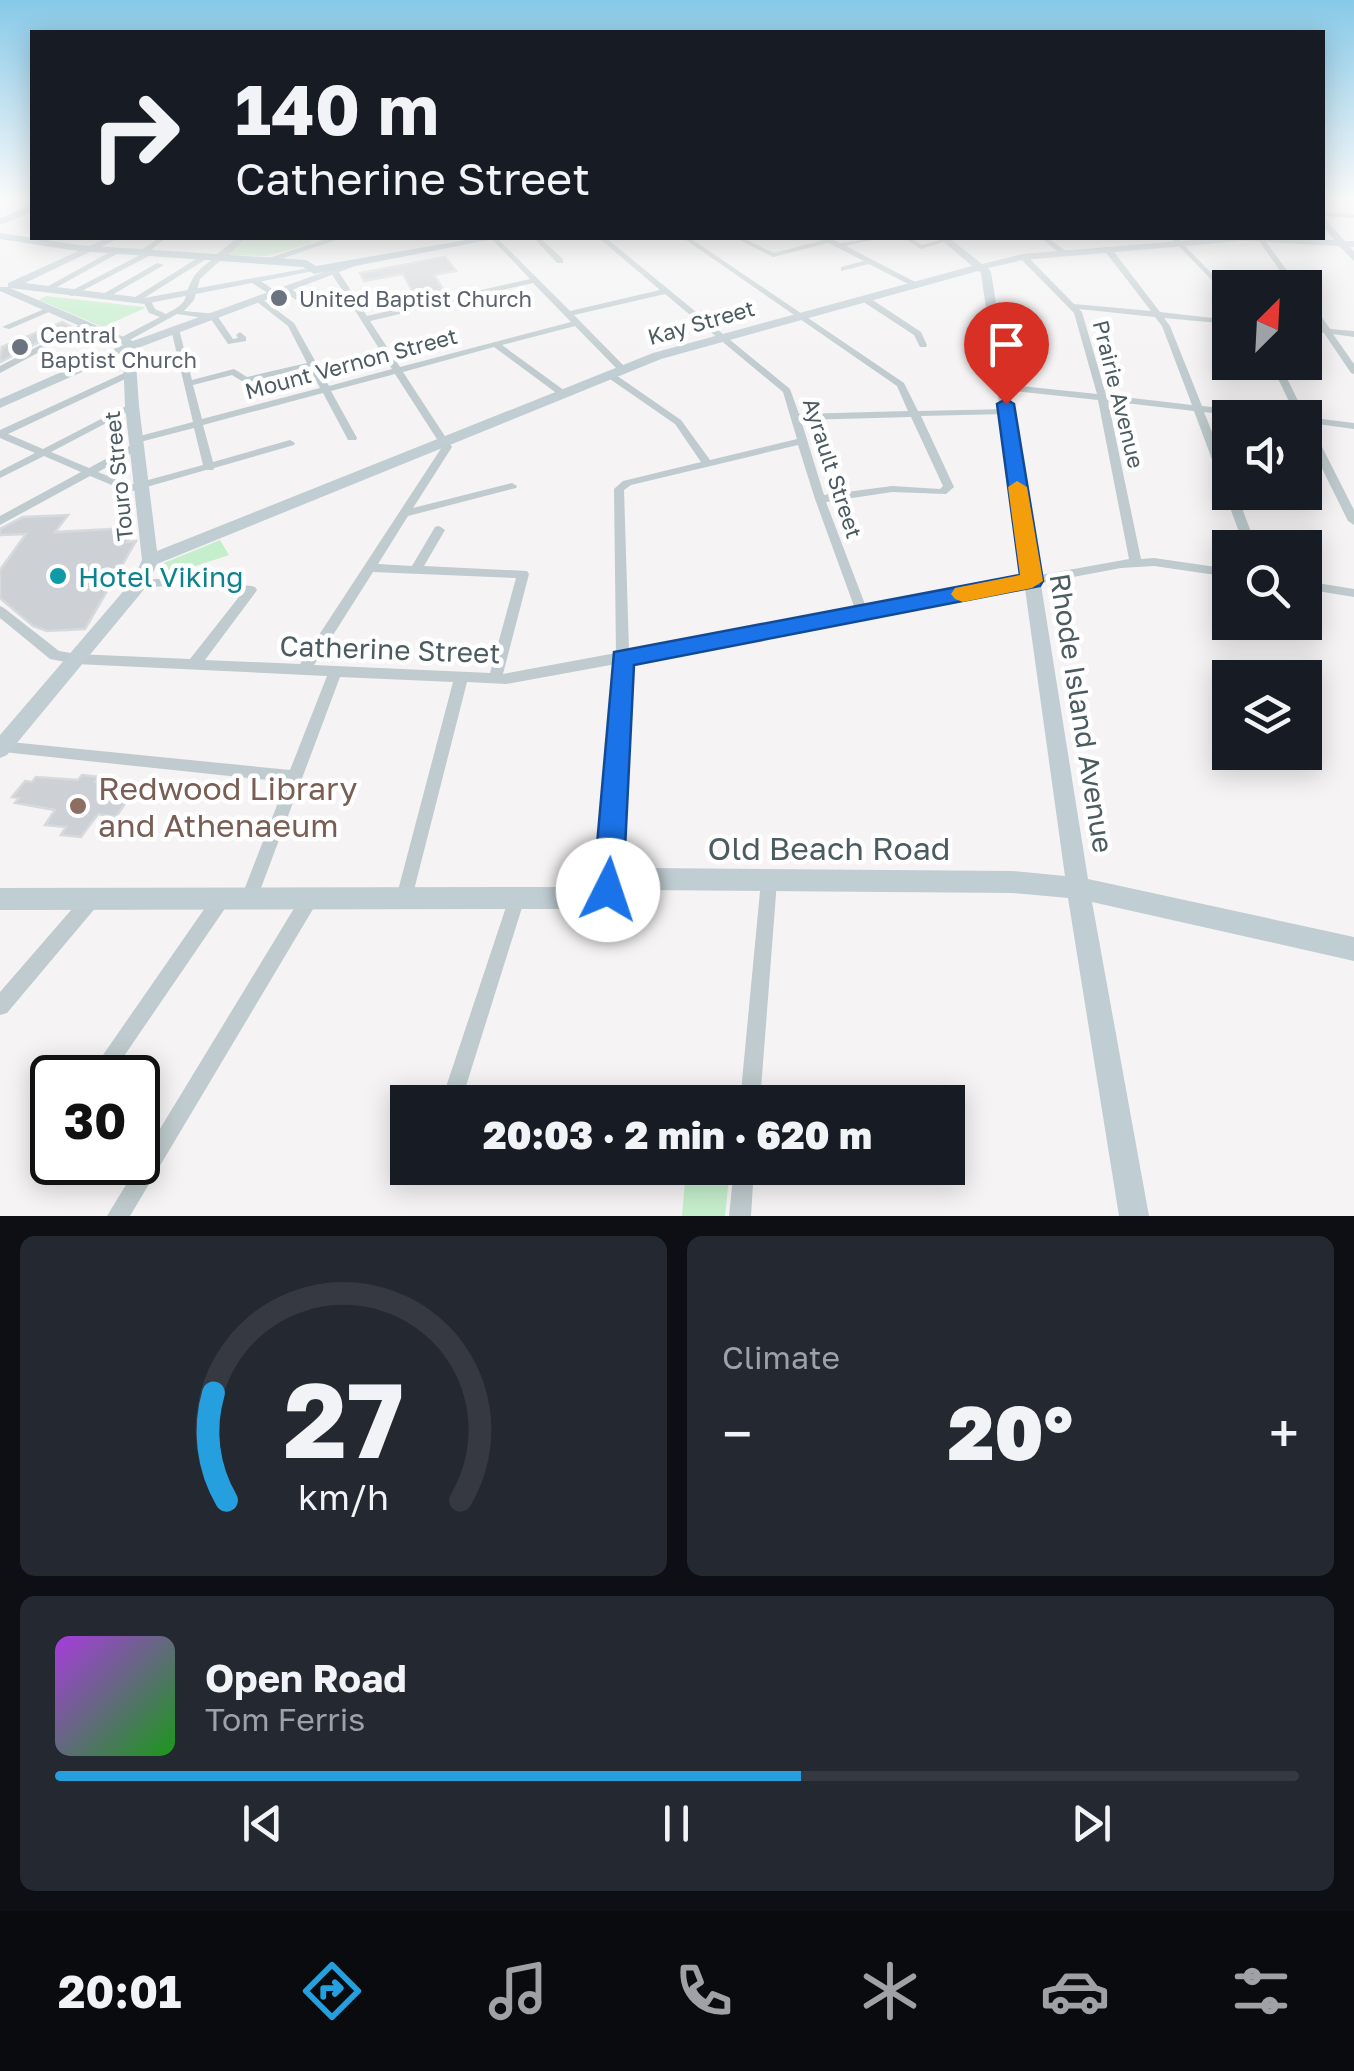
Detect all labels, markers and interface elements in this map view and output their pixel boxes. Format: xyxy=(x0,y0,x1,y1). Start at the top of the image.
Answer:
text: 140 m xyxy=(235,66,439,150)
icon: right xyxy=(70,70,200,200)
text: Catherine Street xyxy=(235,151,590,205)
north arrow xyxy=(1212,270,1322,380)
map controls xyxy=(1212,270,1322,770)
place label: United Baptist Church xyxy=(299,285,532,312)
marker: United Baptist Church xyxy=(268,287,290,309)
street label: Kay Street xyxy=(644,294,758,350)
pin xyxy=(964,302,1049,405)
icon: arrive xyxy=(979,317,1034,372)
street label: Prairie Avenue xyxy=(1088,317,1150,471)
place label: Central Baptist Church xyxy=(40,321,197,373)
street label: Mount Vernon Street xyxy=(242,322,460,404)
marker: Central Baptist Church xyxy=(9,336,31,358)
street label: Ayrault Street xyxy=(798,394,868,542)
button: sound xyxy=(1212,400,1322,510)
street label: Touro Street xyxy=(98,410,138,542)
button: search xyxy=(1212,530,1322,640)
place label: Hotel Viking xyxy=(78,560,244,593)
marker: Hotel Viking xyxy=(47,565,69,587)
street label: Rhode Island Avenue xyxy=(1044,571,1120,855)
street label: Catherine Street xyxy=(279,629,501,669)
button: layers xyxy=(1212,660,1322,770)
place label: Redwood Library and Athenaeum xyxy=(98,769,358,844)
marker: Redwood Library and Athenaeum xyxy=(67,795,89,817)
street label: Old Beach Road xyxy=(708,829,950,867)
position arrow xyxy=(556,838,660,942)
speed limit sign: 30 xyxy=(30,1055,160,1185)
text: 20:03 · 2 min · 620 m xyxy=(483,1112,872,1157)
text: Climate xyxy=(722,1338,840,1376)
text: 27 xyxy=(283,1356,404,1481)
text: 20° xyxy=(948,1386,1073,1477)
text: − xyxy=(722,1400,752,1466)
text: + xyxy=(1269,1400,1299,1466)
text: km/h xyxy=(298,1475,389,1518)
text: Open Road xyxy=(205,1655,407,1700)
text: Tom Ferris xyxy=(205,1700,365,1738)
icon: previous xyxy=(235,1796,290,1851)
icon: pause xyxy=(649,1796,704,1851)
icon: next xyxy=(1064,1796,1119,1851)
icon: directions xyxy=(297,1956,367,2026)
icon: music xyxy=(483,1956,553,2026)
icon: phone xyxy=(669,1956,739,2026)
icon: climate xyxy=(855,1956,925,2026)
icon: car xyxy=(1040,1956,1110,2026)
icon: filters xyxy=(1226,1956,1296,2026)
text: 20:01 xyxy=(58,1964,181,2018)

